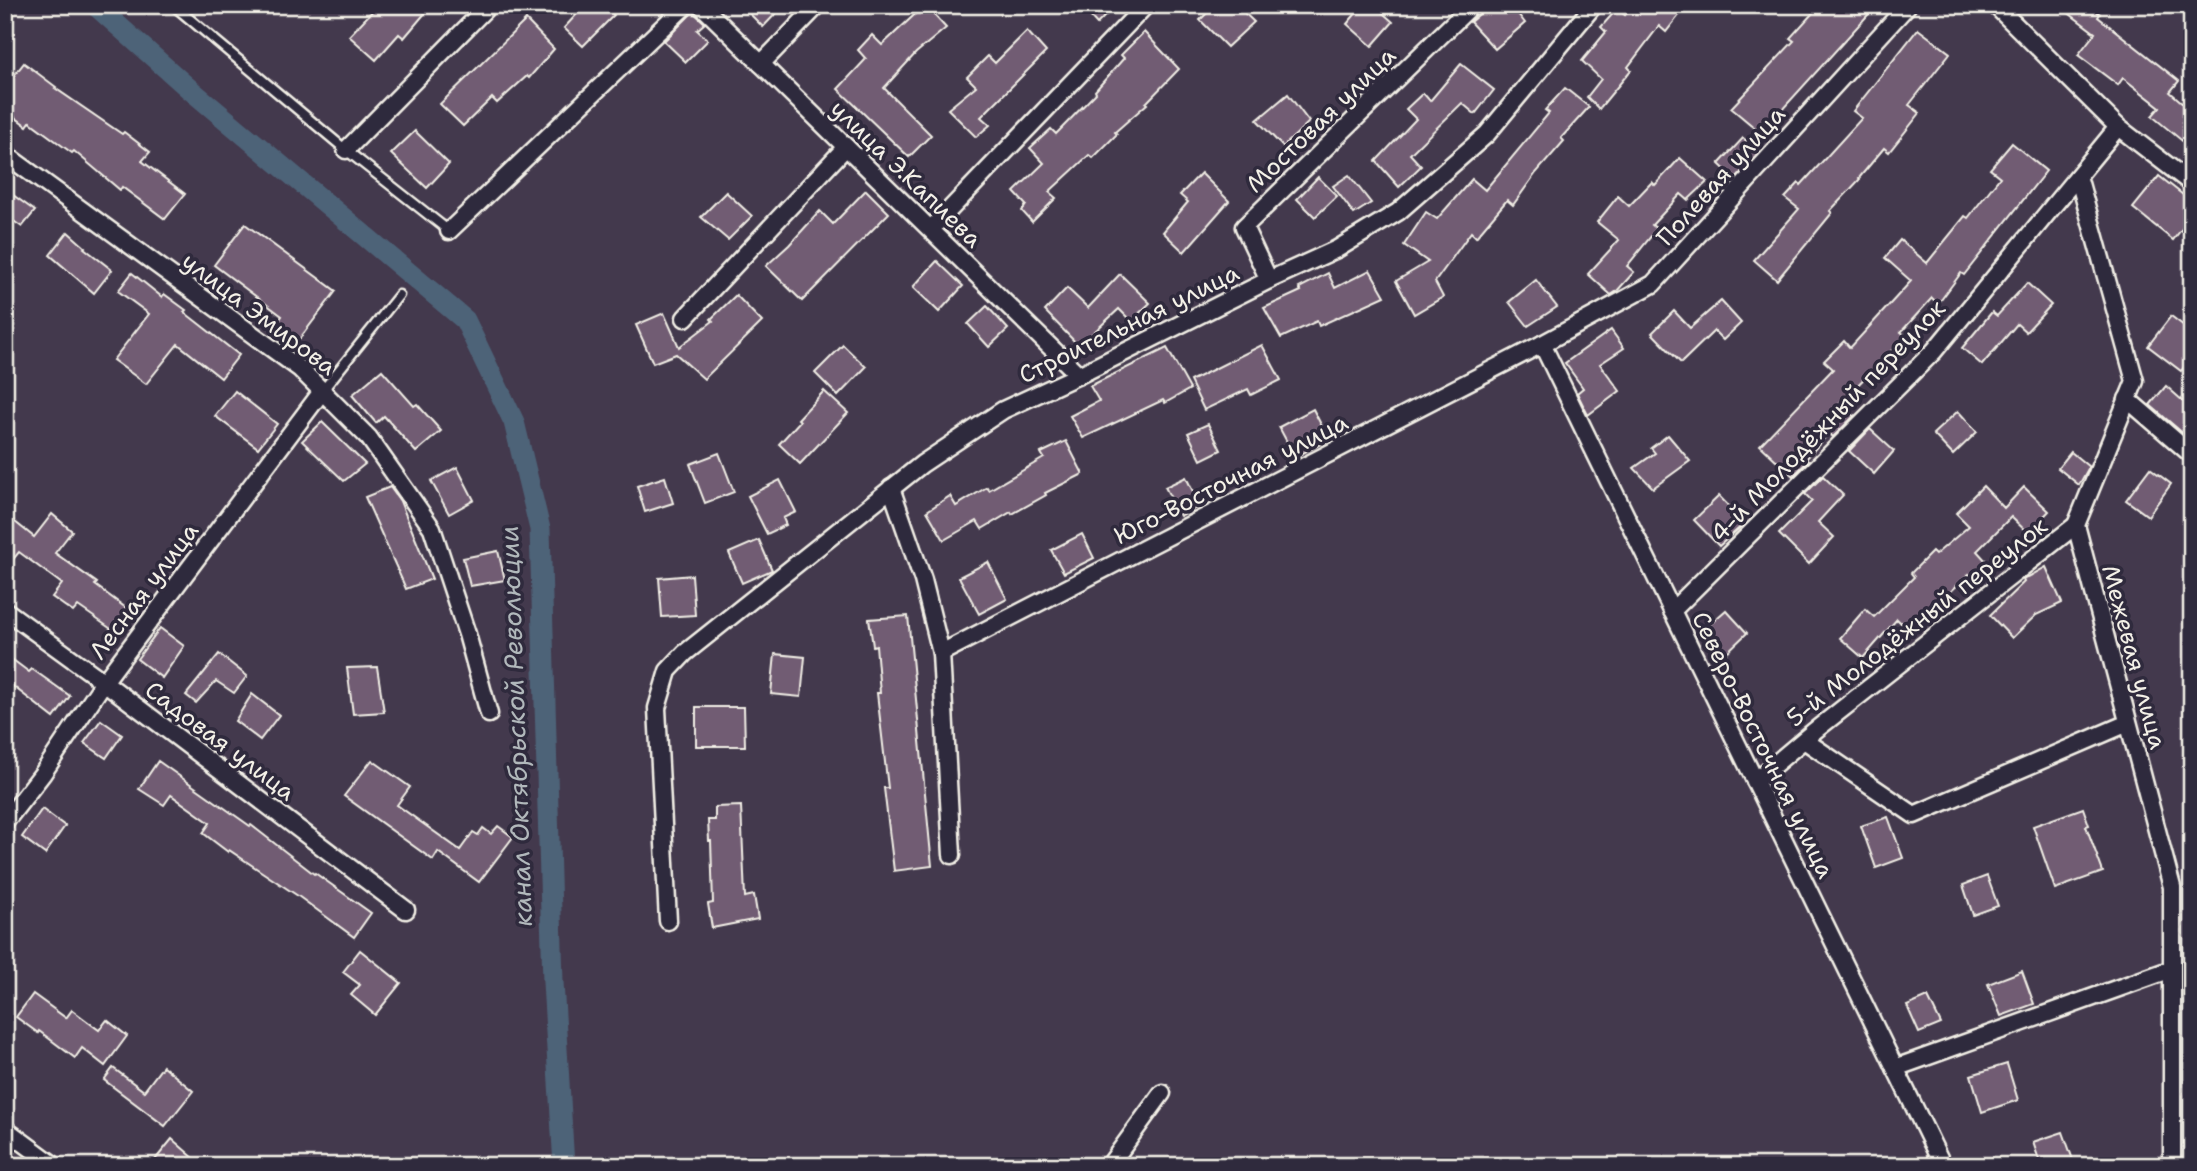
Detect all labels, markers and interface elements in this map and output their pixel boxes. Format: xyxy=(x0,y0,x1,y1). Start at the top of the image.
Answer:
street label: Мостовая улица xyxy=(1239,40,1403,200)
street label: улица Э.Капиева xyxy=(823,93,989,255)
street label: Полевая улица xyxy=(1649,99,1793,253)
street label: улица Эмирова xyxy=(175,245,343,383)
street label: Строительная улица xyxy=(1014,257,1244,391)
street label: 4-й Молодёжный переулок xyxy=(1704,293,1953,549)
street label: Юго-Восточная улица xyxy=(1109,406,1353,552)
street label: 5-й Молодёжный переулок xyxy=(1780,510,2054,734)
street label: Лесная улица xyxy=(82,516,206,666)
water label: канал Октябрьской Революции xyxy=(491,525,540,927)
street label: Межевая улица xyxy=(2094,561,2174,753)
street label: Северо-Восточная улица xyxy=(1684,606,1842,884)
street label: Садовая улица xyxy=(138,674,302,808)

